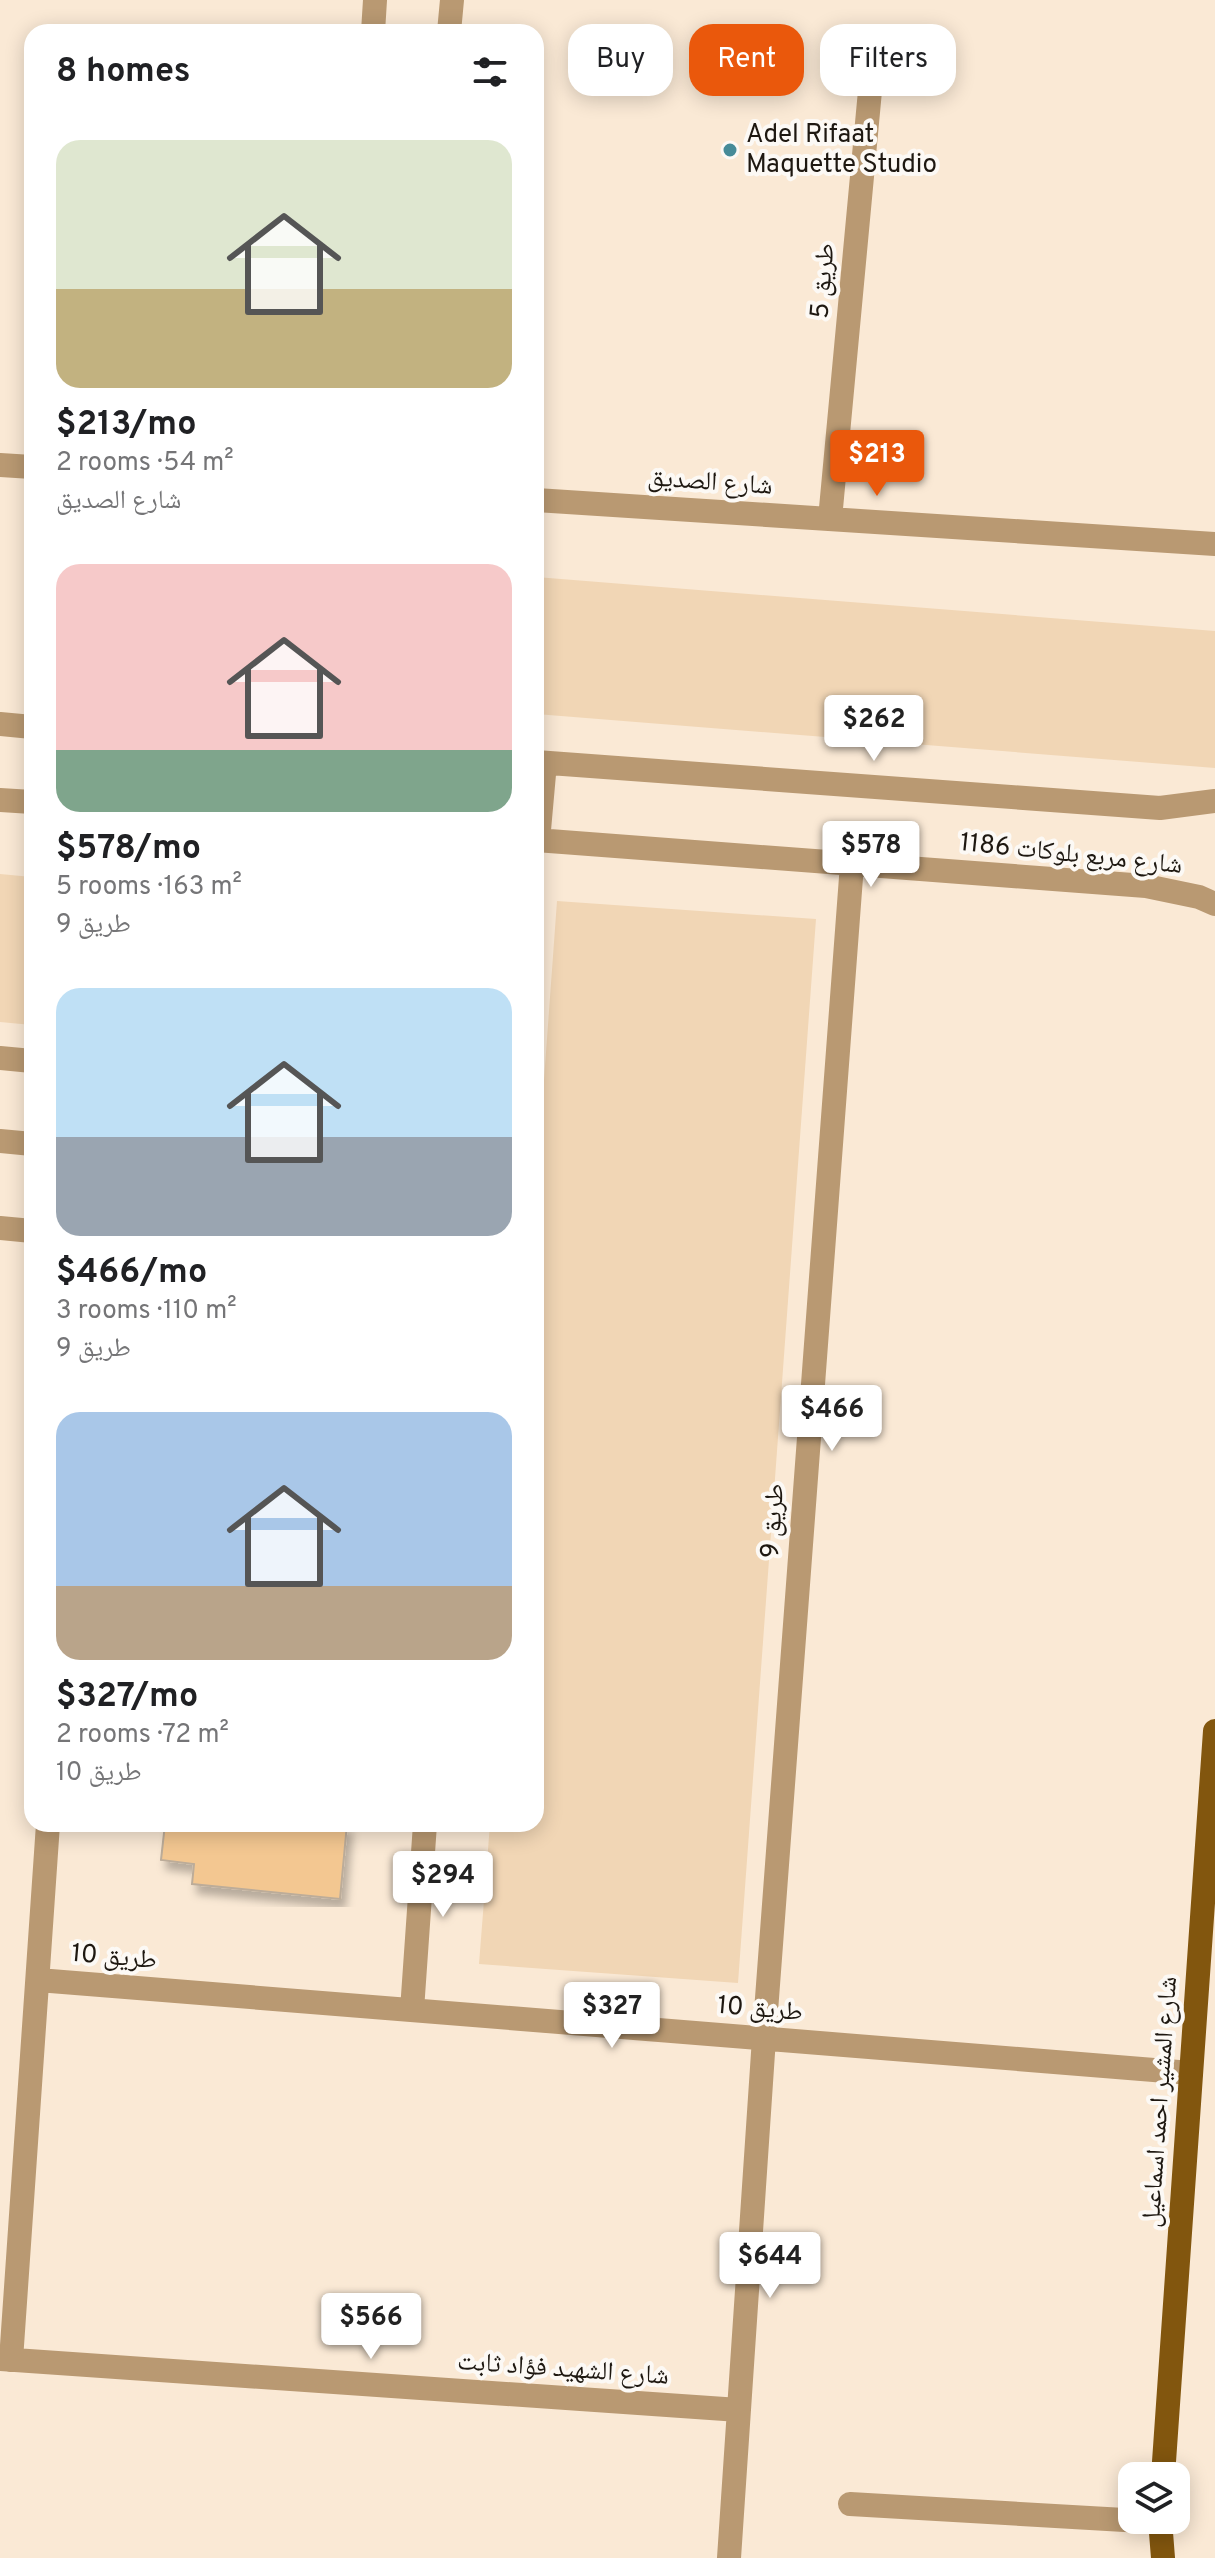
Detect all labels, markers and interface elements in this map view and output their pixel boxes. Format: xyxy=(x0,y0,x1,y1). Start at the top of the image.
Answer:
chip: Buy xyxy=(568,24,673,96)
chip: Rent xyxy=(689,24,804,96)
chip: Filters xyxy=(820,24,956,96)
icon: filters xyxy=(468,50,512,94)
text: 8 homes xyxy=(56,51,190,94)
place label: Adel Rifaat Maquette Studio xyxy=(746,119,937,182)
marker: Adel Rifaat Maquette Studio xyxy=(721,141,739,159)
icon: home xyxy=(212,192,356,336)
street label: طريق 5 xyxy=(804,242,844,320)
text: $213/mo xyxy=(56,404,197,447)
pin: $213 xyxy=(830,430,924,498)
text: $213 xyxy=(848,439,906,472)
text: 2 rooms · 54 m² xyxy=(56,447,234,480)
street label: شارع الصديق xyxy=(646,462,774,504)
text: شارع الصديق xyxy=(56,485,181,518)
icon: home xyxy=(212,616,356,760)
pin: $262 xyxy=(827,695,921,763)
text: $262 xyxy=(842,704,906,737)
pin: $578 xyxy=(824,821,918,889)
street label: شارع مربع بلوكات 1186 xyxy=(958,827,1184,883)
text: $578/mo xyxy=(56,828,201,871)
text: $578 xyxy=(840,830,902,863)
text: 5 rooms · 163 m² xyxy=(56,871,242,904)
text: طريق 9 xyxy=(56,909,131,942)
icon: home xyxy=(212,1040,356,1184)
text: $466/mo xyxy=(56,1252,207,1295)
text: 3 rooms · 110 m² xyxy=(56,1295,237,1328)
text: طريق 9 xyxy=(56,1333,131,1366)
pin: $466 xyxy=(785,1385,879,1453)
text: $466 xyxy=(800,1394,864,1427)
icon: home xyxy=(212,1464,356,1608)
street label: طريق 9 xyxy=(755,1482,793,1560)
text: $327/mo xyxy=(56,1676,198,1719)
text: 2 rooms · 72 m² xyxy=(56,1719,229,1752)
text: طريق 10 xyxy=(56,1757,142,1790)
pin: $294 xyxy=(396,1851,490,1919)
text: $294 xyxy=(411,1860,475,1893)
street label: طريق 10 xyxy=(70,1938,158,1978)
street label: شارع المشير احمد اسماعيل xyxy=(1136,1975,1186,2229)
pin: $327 xyxy=(565,1982,659,2050)
street label: طريق 10 xyxy=(716,1990,804,2030)
text: $327 xyxy=(582,1991,642,2024)
pin: $644 xyxy=(723,2232,817,2300)
text: $644 xyxy=(737,2241,803,2274)
pin: $566 xyxy=(324,2293,418,2361)
text: $566 xyxy=(339,2302,403,2335)
street label: شارع الشهيد فؤاد ثابت xyxy=(456,2346,670,2394)
map controls xyxy=(1118,2462,1190,2534)
button: layers xyxy=(1118,2462,1190,2534)

